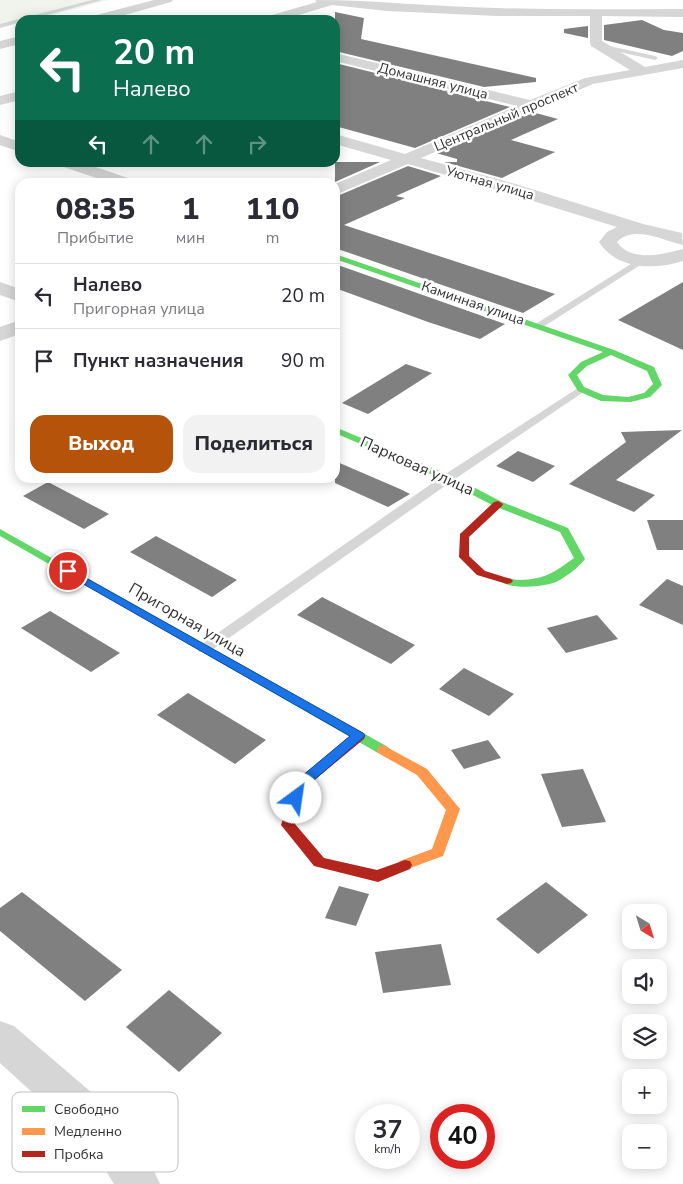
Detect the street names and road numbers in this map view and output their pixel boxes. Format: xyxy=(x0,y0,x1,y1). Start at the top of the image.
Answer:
street label: Домашняя улица xyxy=(376,58,490,104)
street label: Центральный проспект xyxy=(431,78,582,156)
street label: Уютная улица xyxy=(443,161,536,205)
street label: Каминная улица xyxy=(419,276,527,330)
street label: Парковая улица xyxy=(357,431,477,501)
street label: Пригорная улица xyxy=(124,578,250,662)

